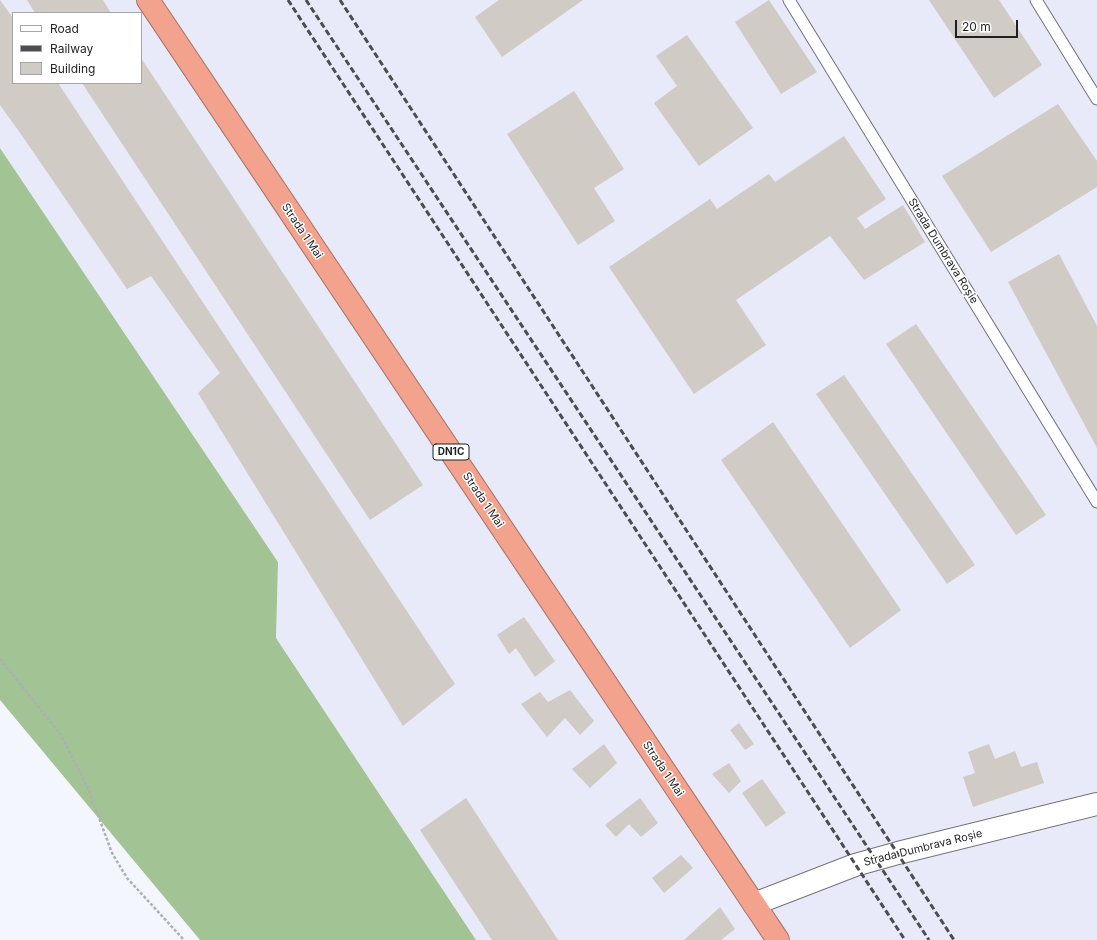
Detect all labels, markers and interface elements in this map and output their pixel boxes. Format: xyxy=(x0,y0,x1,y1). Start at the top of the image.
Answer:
legend xyxy=(12,12,142,84)
scale bar xyxy=(957,12,1020,38)
text: 20 m xyxy=(962,19,991,34)
text: Road xyxy=(50,21,79,36)
text: Railway xyxy=(50,41,93,56)
text: Building xyxy=(50,61,95,76)
street label: Strada Dumbrava Roșie xyxy=(905,196,981,306)
street label: Strada 1 Mai xyxy=(279,201,325,261)
road number: DN1C xyxy=(433,444,469,460)
street label: Strada 1 Mai xyxy=(460,470,506,530)
street label: Strada 1 Mai xyxy=(640,739,686,799)
street label: Strada Dumbrava Roșie xyxy=(862,827,984,869)

